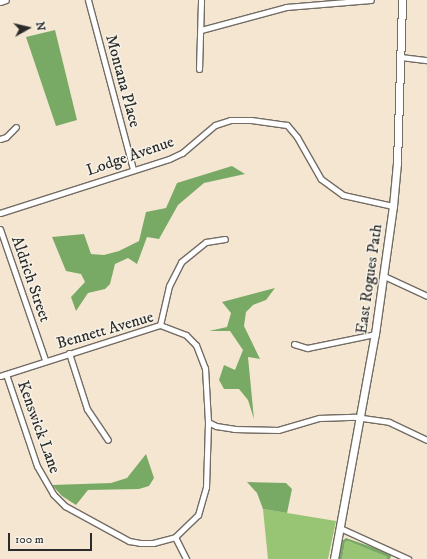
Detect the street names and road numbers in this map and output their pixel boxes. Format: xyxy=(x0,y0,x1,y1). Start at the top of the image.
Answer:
street label: Montana Place xyxy=(101,32,145,130)
street label: Lodge Avenue xyxy=(84,132,176,180)
street label: East Rogues Path xyxy=(352,223,386,335)
street label: Aldrich Street xyxy=(7,234,55,324)
street label: Bennett Avenue xyxy=(54,307,156,353)
street label: Kenswick Lane xyxy=(13,378,65,476)

